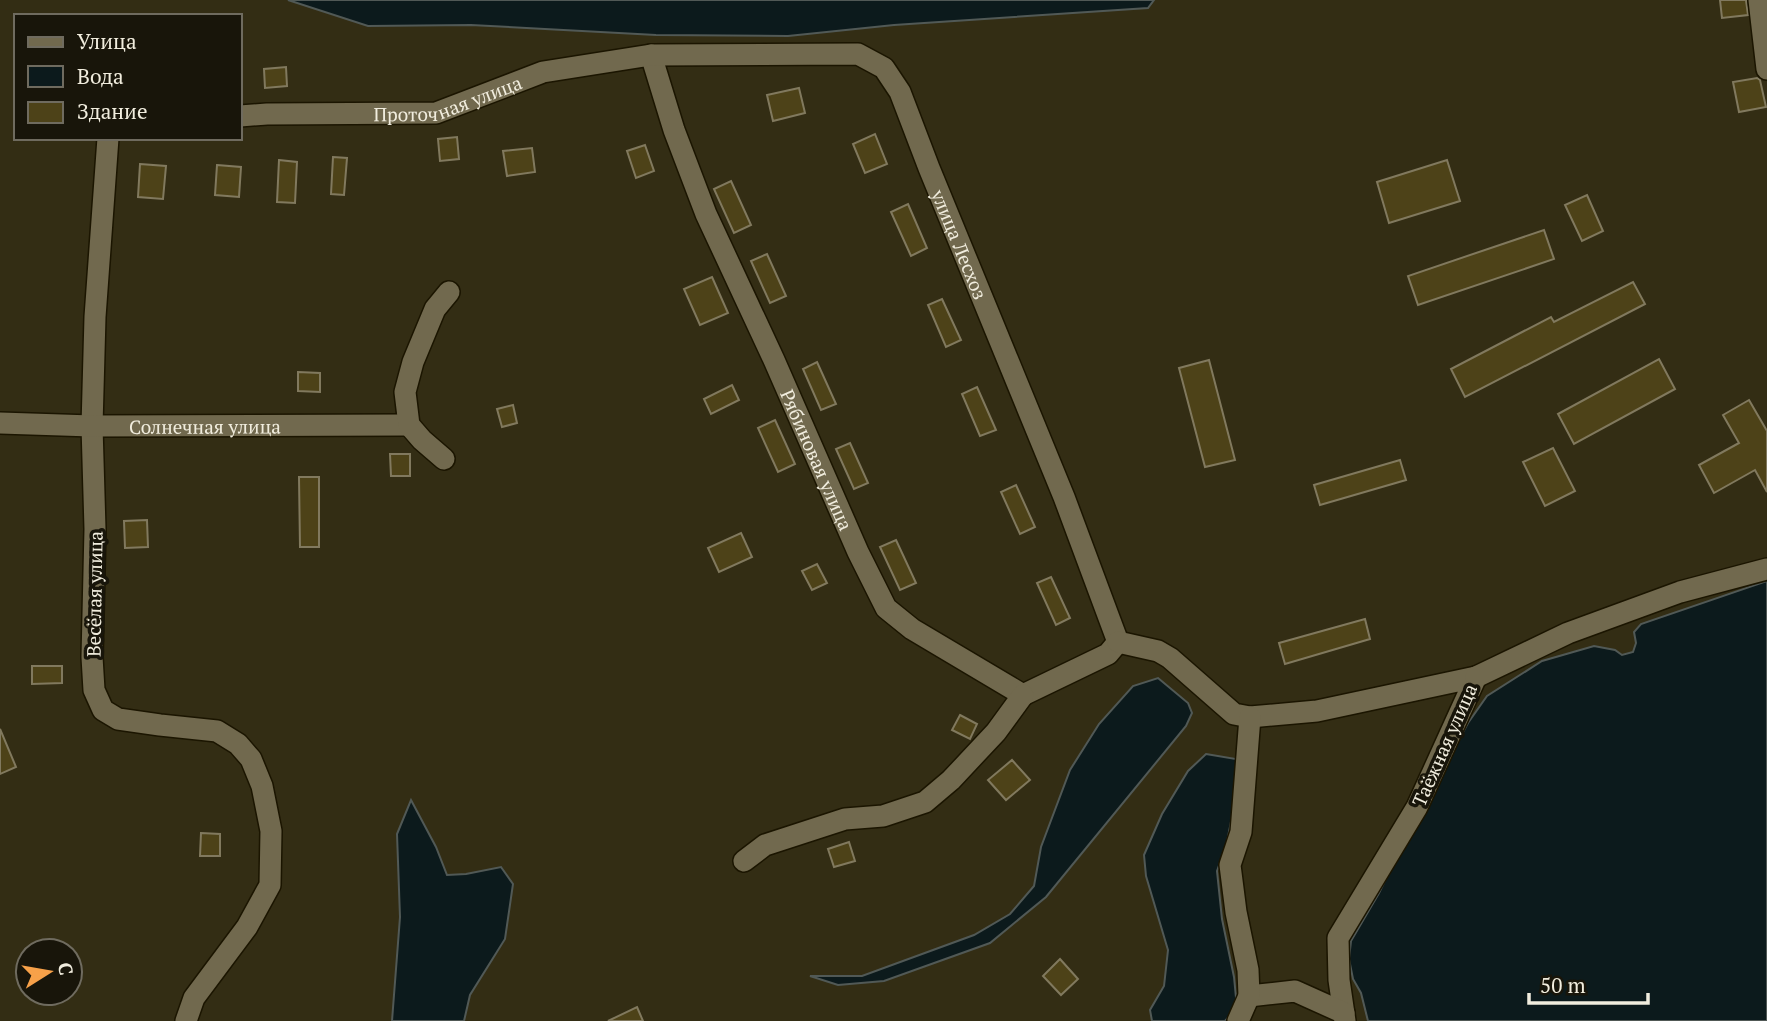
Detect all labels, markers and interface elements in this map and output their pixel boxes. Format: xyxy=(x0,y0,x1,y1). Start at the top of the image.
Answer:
legend xyxy=(14,14,242,140)
text: Улица xyxy=(77,27,137,55)
text: Вода xyxy=(77,62,124,90)
street label: Проточная улица xyxy=(373,69,525,126)
text: Здание xyxy=(77,97,148,125)
street label: улица Лесхоз xyxy=(926,184,994,303)
street label: Рябиновая улица xyxy=(776,385,859,534)
street label: Солнечная улица xyxy=(129,413,281,438)
street label: Весёлая улица xyxy=(80,530,108,657)
street label: Таёжная улица xyxy=(1406,679,1482,810)
north arrow xyxy=(14,937,84,1007)
text: С xyxy=(53,960,80,977)
scale bar xyxy=(1529,962,1648,1006)
text: 50 m xyxy=(1540,971,1586,999)

